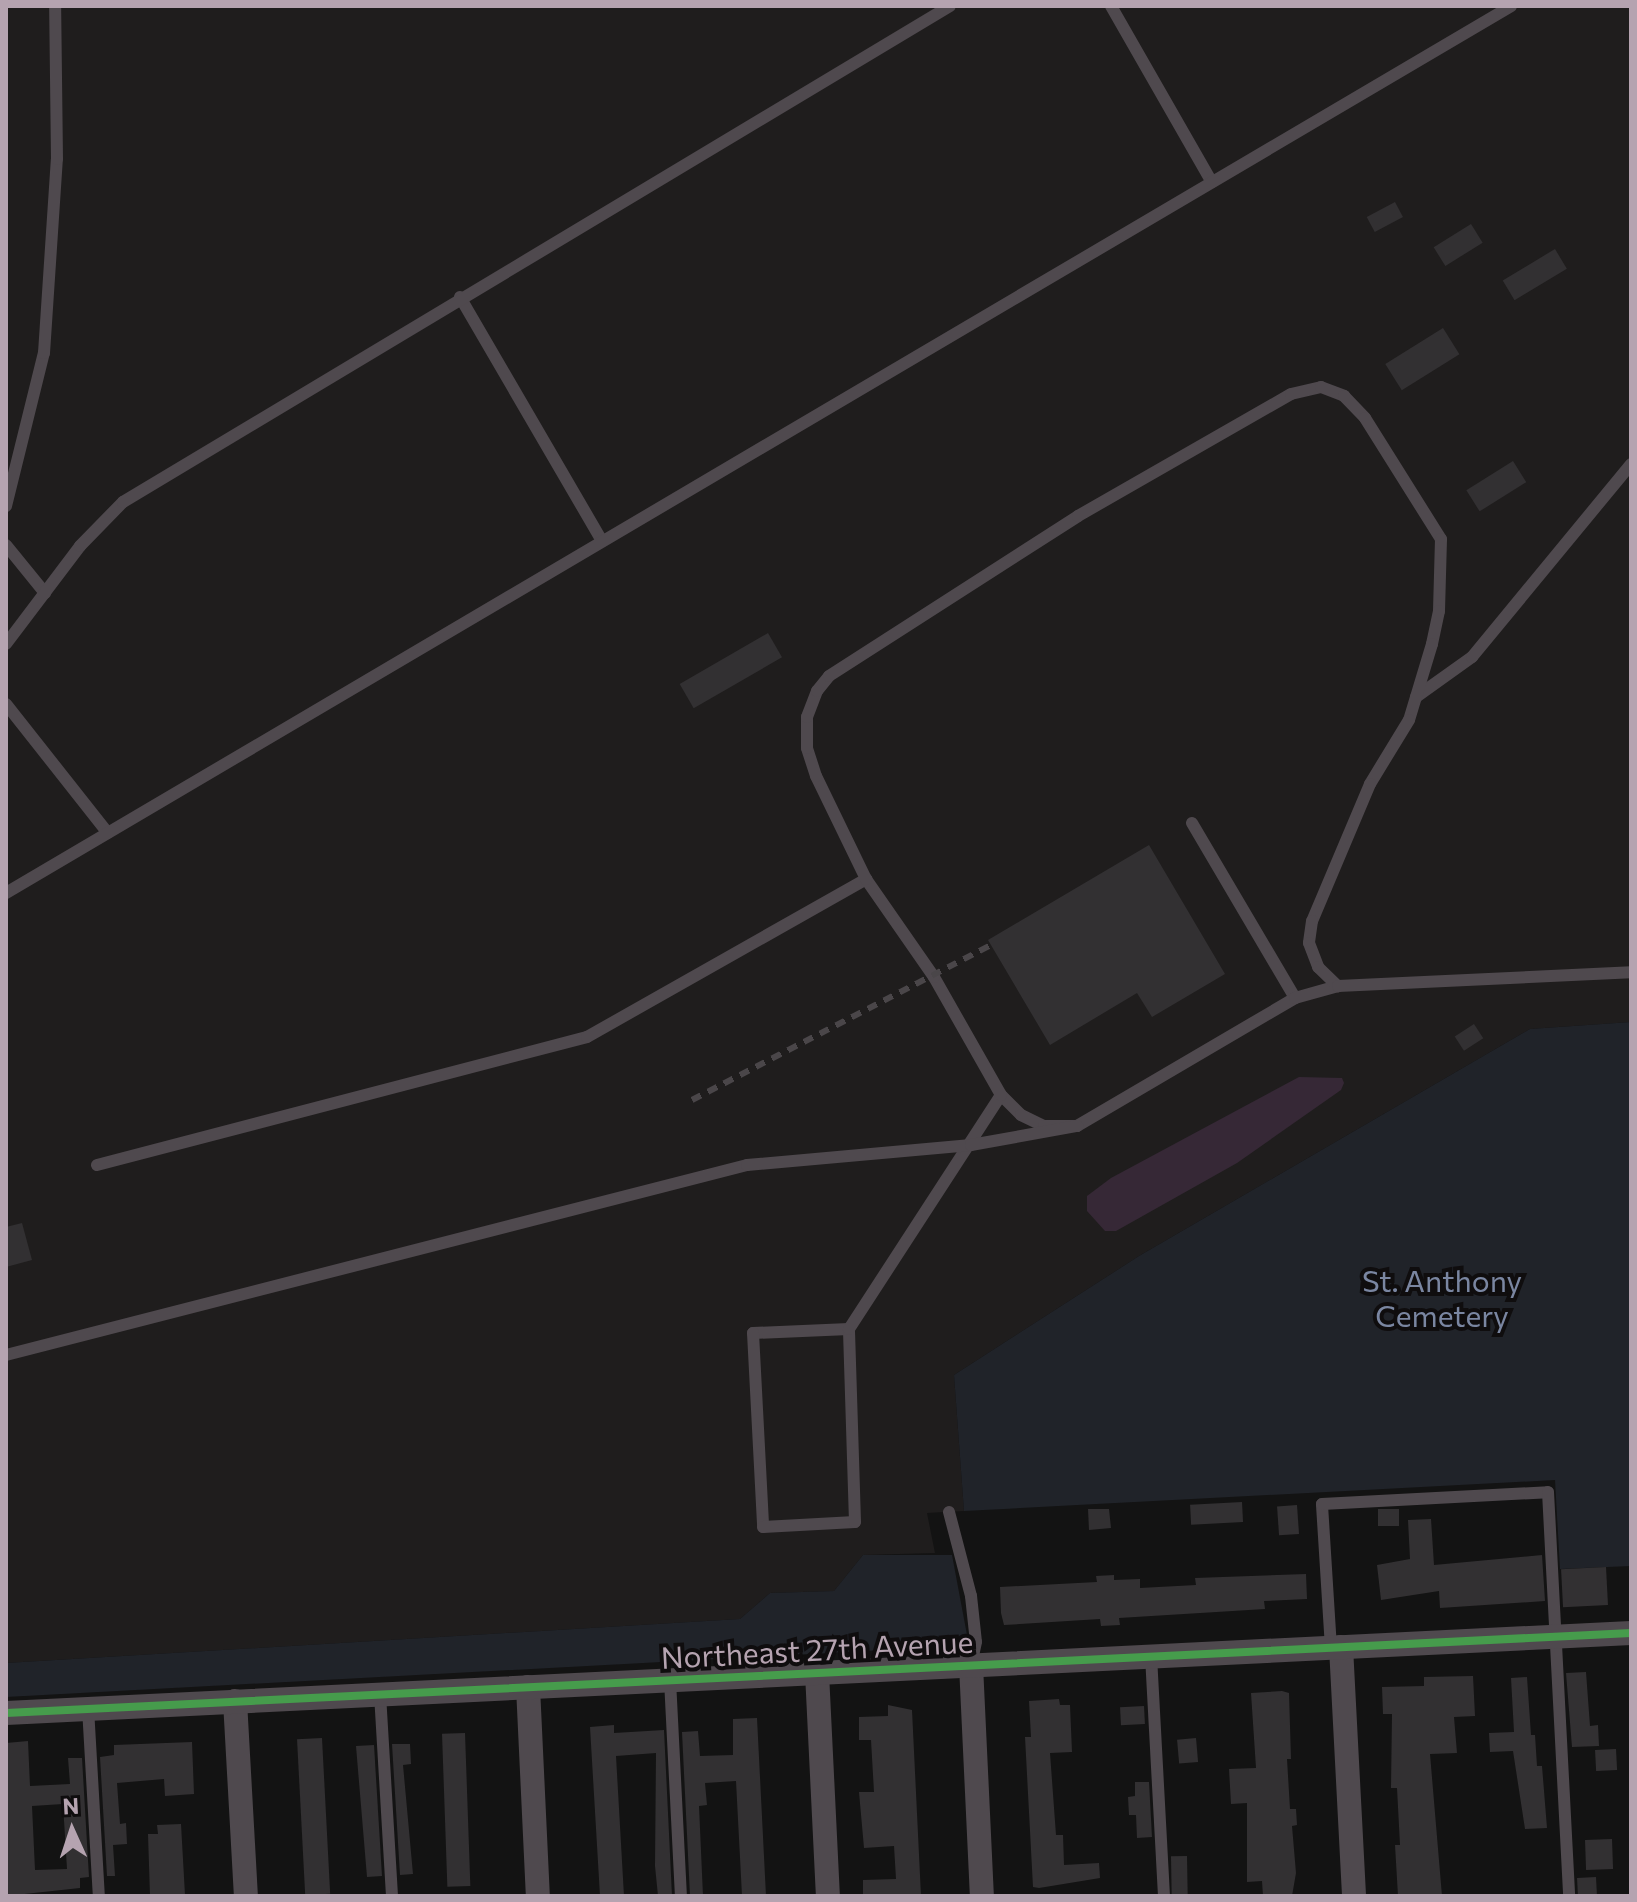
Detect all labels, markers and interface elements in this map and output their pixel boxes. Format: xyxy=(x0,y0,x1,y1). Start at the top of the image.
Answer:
park label: St. Anthony Cemetery xyxy=(1362,1262,1522,1332)
street label: Northeast 27th Avenue xyxy=(660,1623,974,1675)
north arrow xyxy=(32,1790,112,1870)
text: N xyxy=(62,1792,80,1819)

